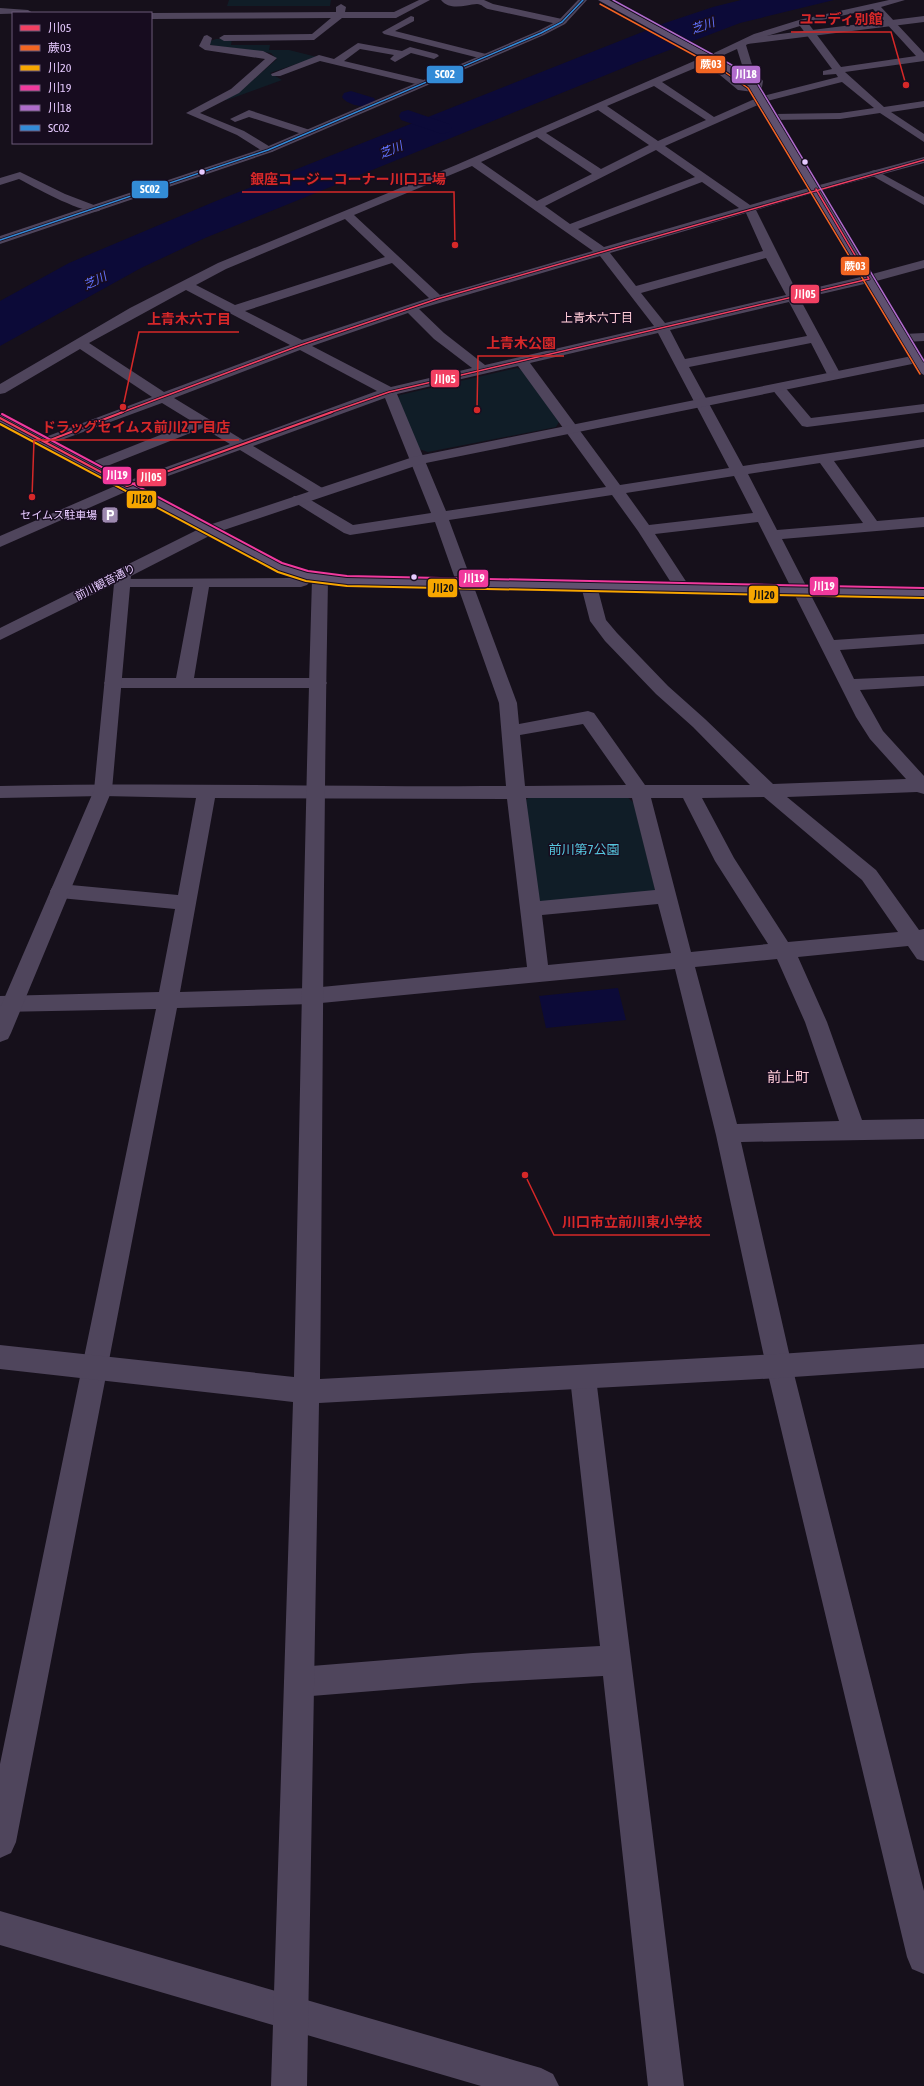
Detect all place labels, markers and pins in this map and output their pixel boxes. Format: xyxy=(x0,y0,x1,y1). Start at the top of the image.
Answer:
callout: ユニディ別館 xyxy=(791,6,891,32)
unlabelled marker xyxy=(800,157,810,167)
callout: 銀座コージーコーナー川口工場 xyxy=(242,166,454,192)
unlabelled marker xyxy=(197,167,207,177)
callout: 上青木六丁目 xyxy=(139,306,239,332)
callout: 上青木公園 xyxy=(478,330,564,356)
callout: ドラッグセイムス前川2丁目店 xyxy=(34,414,239,440)
parking icon: セイムス駐車場 xyxy=(100,505,120,525)
place label: セイムス駐車場 xyxy=(20,509,97,521)
unlabelled marker xyxy=(409,572,419,582)
callout: 川口市立前川東小学校 xyxy=(554,1209,710,1235)

